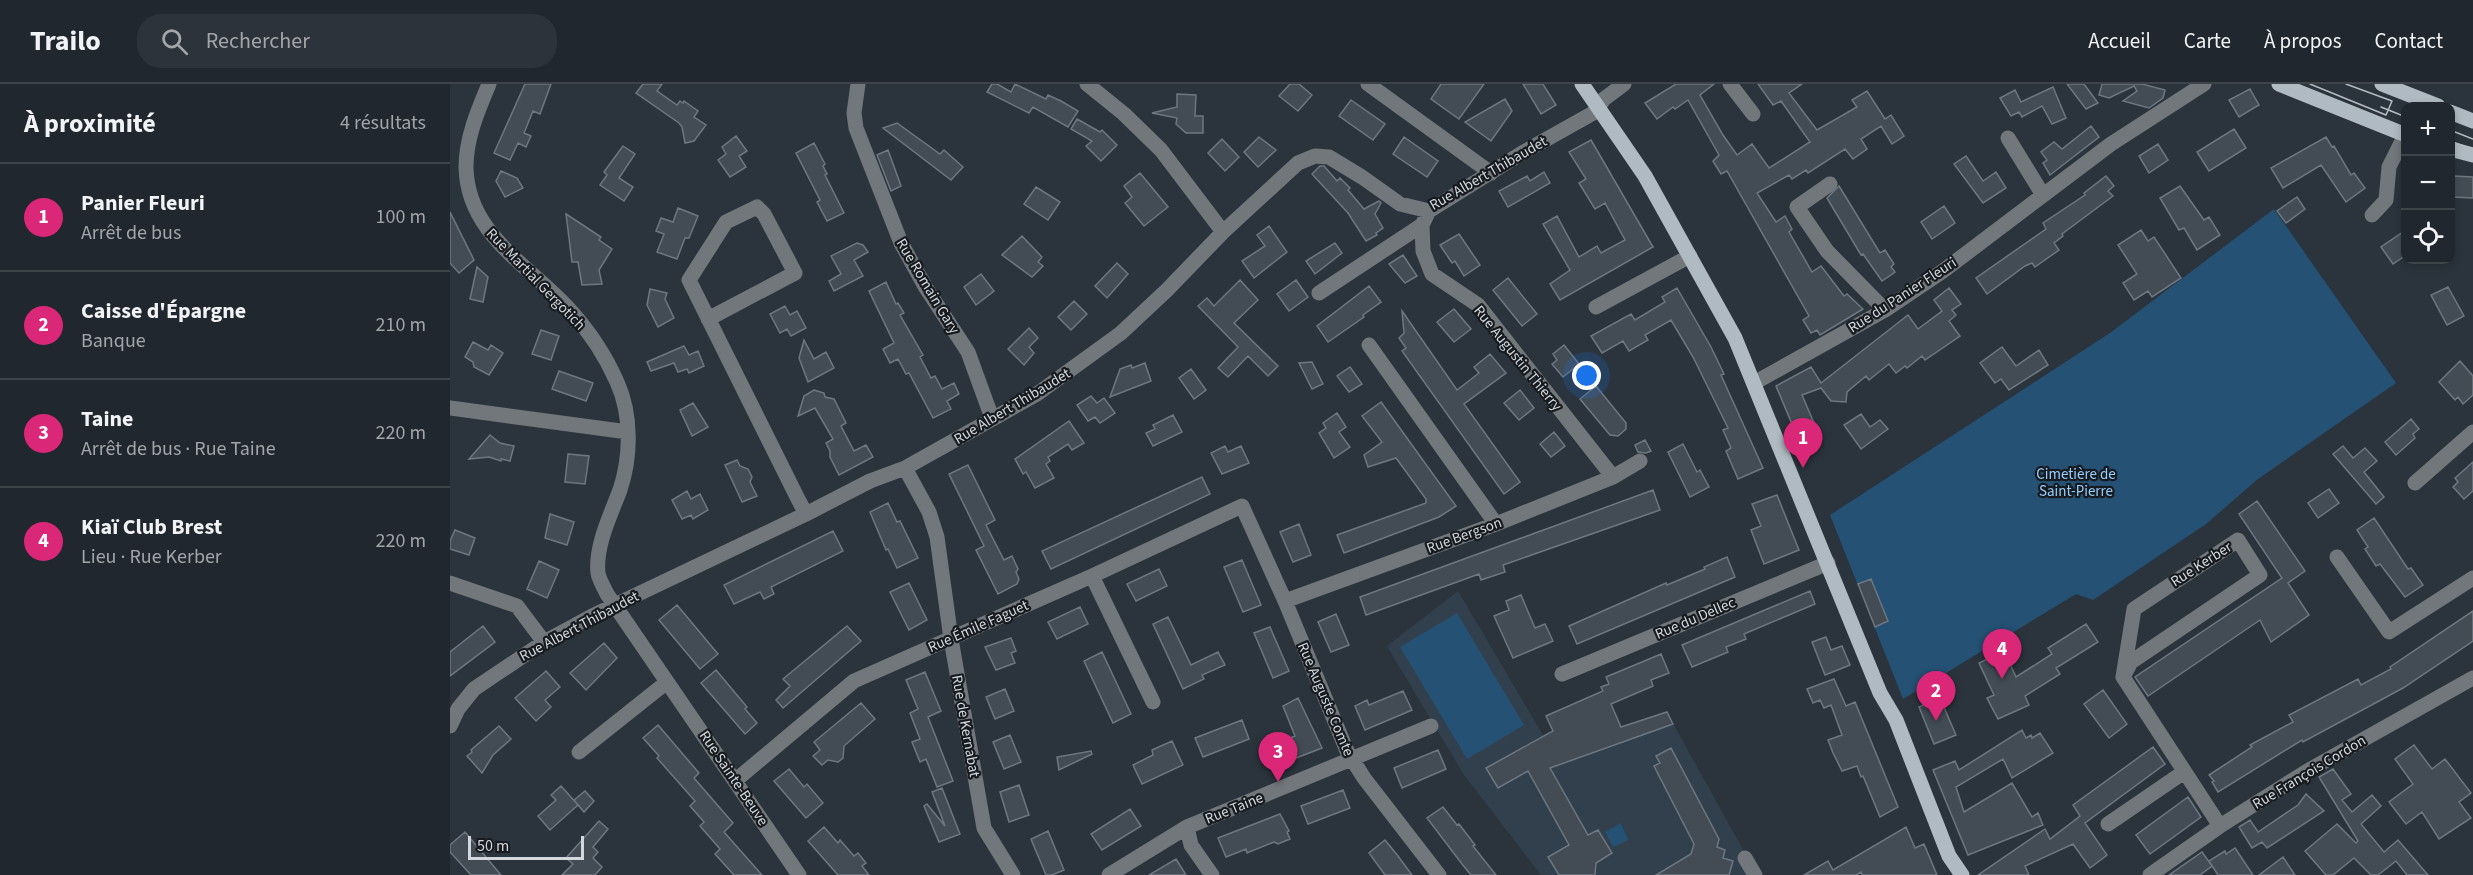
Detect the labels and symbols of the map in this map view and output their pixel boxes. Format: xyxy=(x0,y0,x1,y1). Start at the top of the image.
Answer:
street label: Rue Albert Thibaudet xyxy=(1426,131,1551,216)
street label: Rue Martial Gergotich xyxy=(481,224,590,335)
street label: Rue Romain Gary xyxy=(891,235,964,338)
street label: Rue du Panier Fleuri xyxy=(1844,252,1961,338)
street label: Rue Augustin Thierry xyxy=(1469,301,1567,415)
your location xyxy=(1572,361,1601,390)
street label: Rue Albert Thibaudet xyxy=(950,363,1074,450)
pin: 1 xyxy=(1784,418,1822,468)
park label: Cimetière de Saint-Pierre xyxy=(2036,464,2116,502)
street label: Rue Bergson xyxy=(1424,512,1505,559)
street label: Rue Kerber xyxy=(2166,536,2237,592)
street label: Rue Albert Thibaudet xyxy=(516,586,643,667)
street label: Rue du Dellec xyxy=(1652,592,1739,645)
street label: Rue Émile Faguet xyxy=(925,595,1032,658)
pin: 4 xyxy=(1982,630,2022,679)
street label: Rue Auguste Comte xyxy=(1292,639,1359,759)
pin: 2 xyxy=(1916,672,1956,721)
street label: Rue de Kernabat xyxy=(946,673,985,779)
street label: Rue Sainte-Beuve xyxy=(694,727,773,830)
street label: Rue François Cordon xyxy=(2249,730,2370,815)
pin: 3 xyxy=(1258,732,1298,782)
street label: Rue Taine xyxy=(1202,787,1266,830)
scale bar xyxy=(468,833,584,860)

